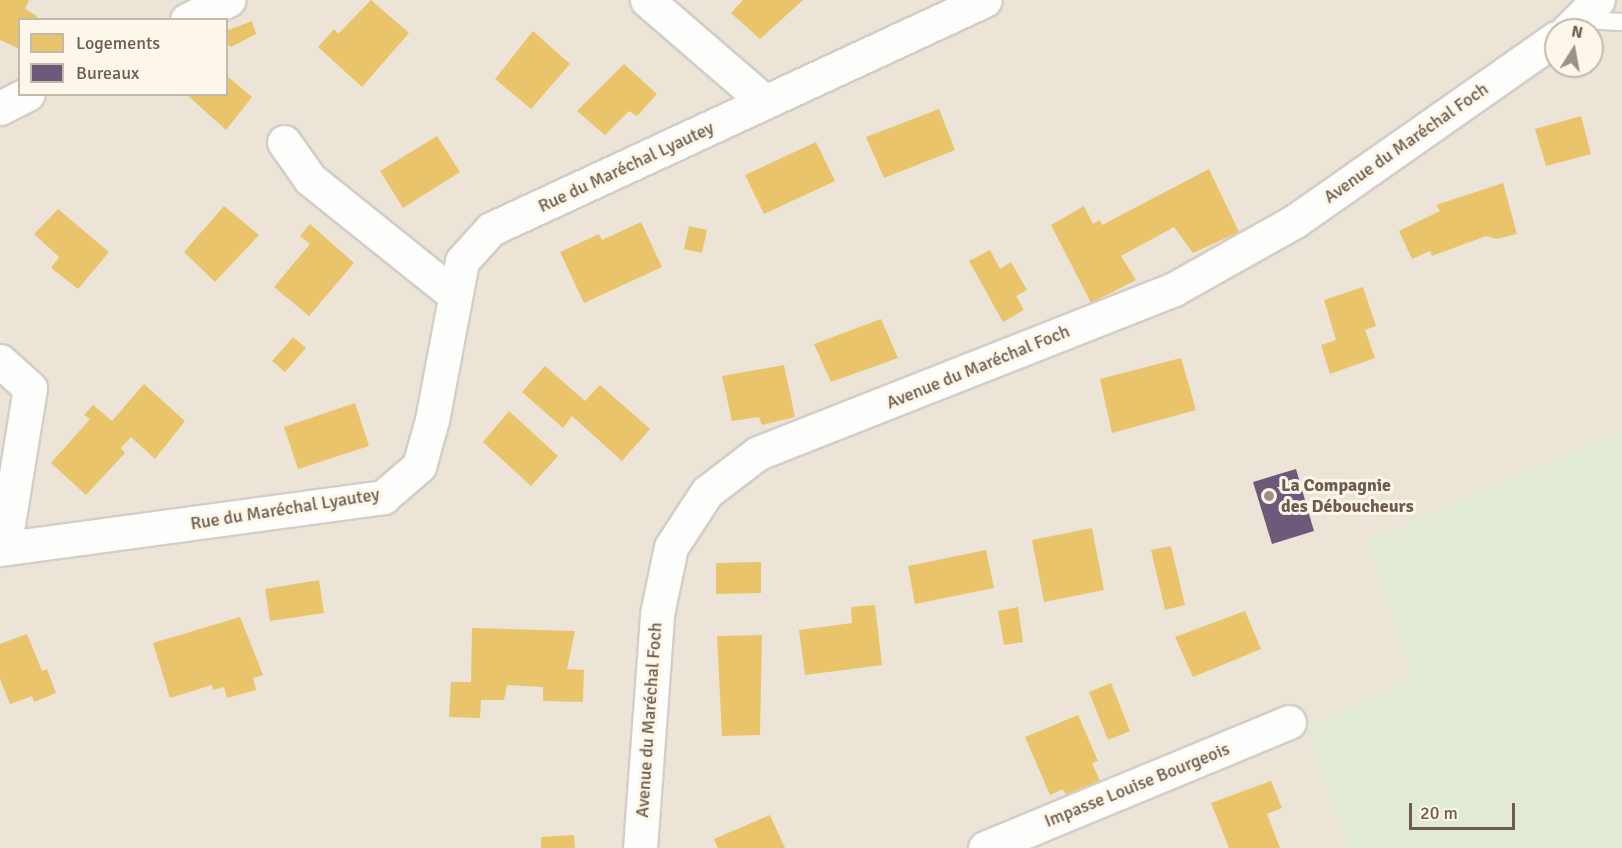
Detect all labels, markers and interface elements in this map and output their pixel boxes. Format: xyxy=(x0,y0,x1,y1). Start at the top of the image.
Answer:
legend xyxy=(18,18,228,96)
north arrow xyxy=(1544,18,1604,78)
text: N xyxy=(1570,21,1584,43)
text: Logements xyxy=(76,32,160,54)
text: Bureaux xyxy=(76,62,139,84)
street label: Avenue du Maréchal Foch xyxy=(1320,78,1492,208)
street label: Rue du Maréchal Lyautey xyxy=(535,117,717,217)
street label: Avenue du Maréchal Foch xyxy=(883,320,1073,414)
place label: La Compagnie des Déboucheurs xyxy=(1281,475,1414,518)
street label: Rue du Maréchal Lyautey xyxy=(189,483,381,535)
marker: La Compagnie des Déboucheurs xyxy=(1262,489,1276,503)
street label: Avenue du Maréchal Foch xyxy=(631,622,667,818)
street label: Impasse Louise Bourgeois xyxy=(1041,738,1233,832)
scale bar xyxy=(1412,791,1518,829)
text: 20 m xyxy=(1420,802,1458,824)

